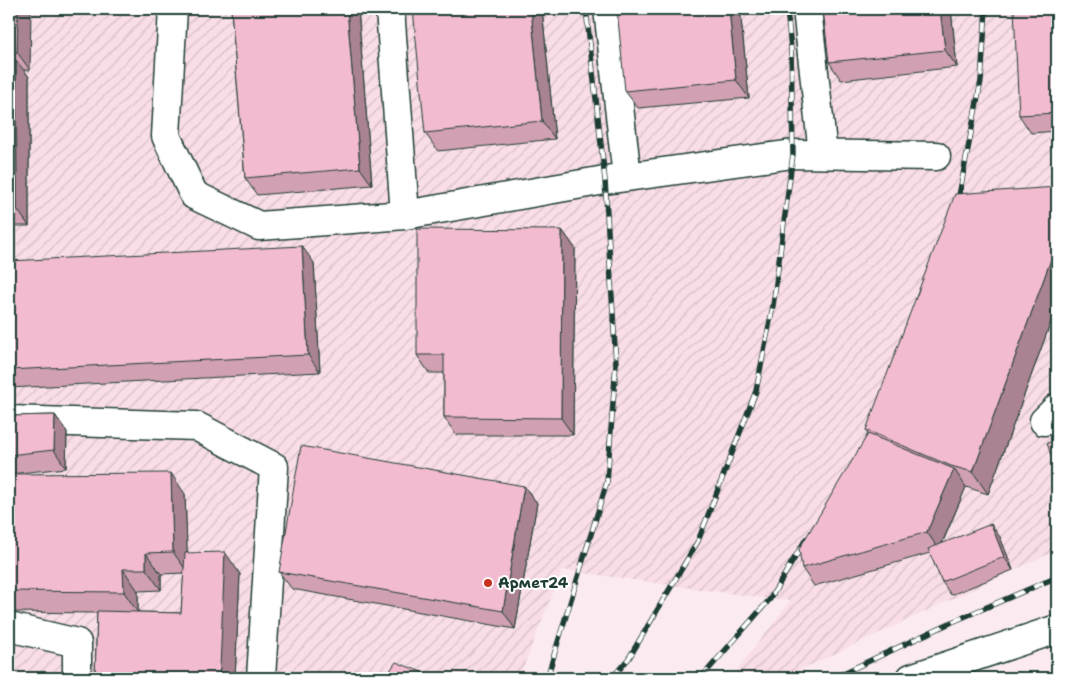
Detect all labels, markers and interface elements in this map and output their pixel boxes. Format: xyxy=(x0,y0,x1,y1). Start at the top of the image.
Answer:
place label: Армет24 xyxy=(498,573,569,593)
marker: Армет24 xyxy=(482,577,494,589)

